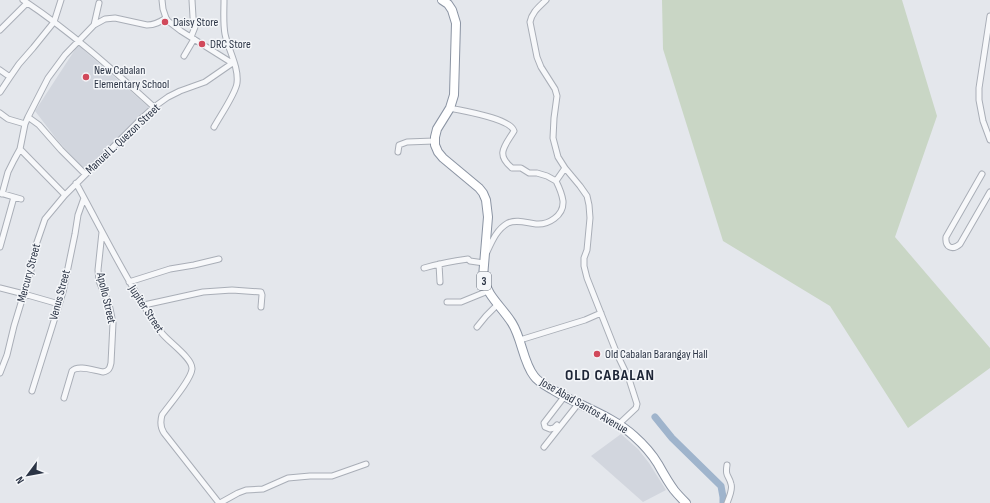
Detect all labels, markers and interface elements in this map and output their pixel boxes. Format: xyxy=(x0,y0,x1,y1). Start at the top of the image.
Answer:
place label: Daisy Store xyxy=(173,15,218,30)
marker: Daisy Store xyxy=(160,17,170,27)
place label: DRC Store xyxy=(210,37,251,52)
marker: DRC Store xyxy=(197,39,207,49)
place label: New Cabalan Elementary School xyxy=(94,63,169,92)
marker: New Cabalan Elementary School xyxy=(81,72,91,82)
street label: Manuel L. Quezon Street xyxy=(83,100,164,177)
street label: Mercury Street xyxy=(14,242,44,304)
street label: Venus Street xyxy=(46,268,74,322)
street label: Apollo Street xyxy=(93,270,119,325)
road number: 3 xyxy=(477,272,491,290)
street label: Jupiter Street xyxy=(125,282,167,336)
place label: Old Cabalan Barangay Hall xyxy=(605,347,708,362)
marker: Old Cabalan Barangay Hall xyxy=(592,349,602,359)
district label: OLD CABALAN xyxy=(565,366,655,385)
street label: Jose Abad Santos Avenue xyxy=(536,374,631,437)
north arrow xyxy=(8,455,48,495)
text: N xyxy=(13,474,27,486)

